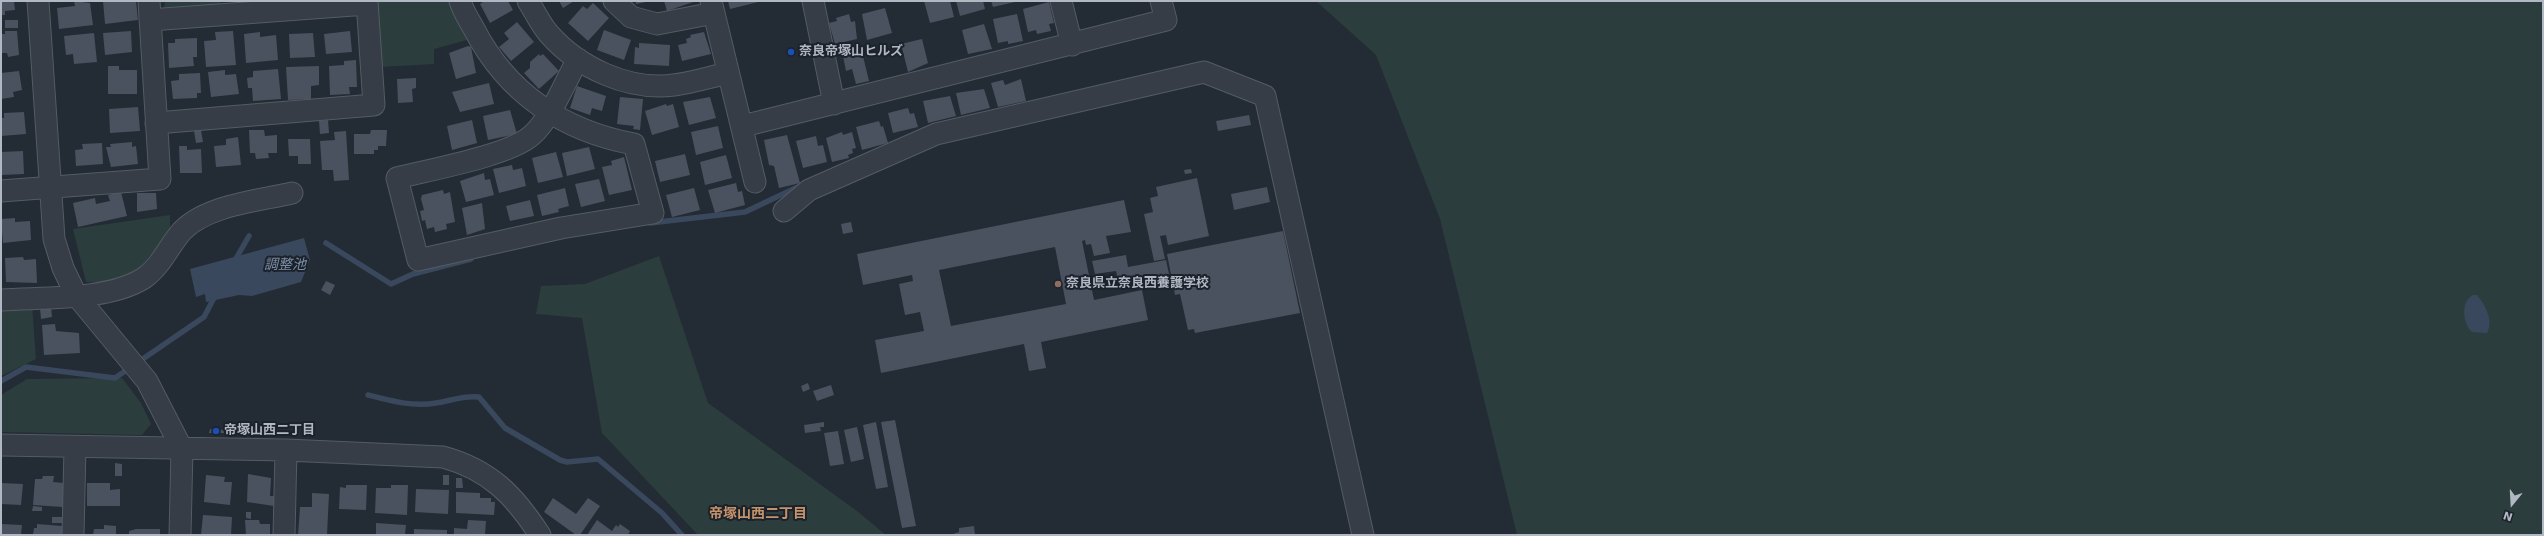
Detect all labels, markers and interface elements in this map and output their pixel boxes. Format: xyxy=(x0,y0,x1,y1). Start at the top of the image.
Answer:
place label: 奈良帝塚山ヒルズ xyxy=(799,44,903,60)
marker: 奈良帝塚山ヒルズ xyxy=(786,47,796,57)
water label: 調整池 xyxy=(264,257,306,273)
place label: 奈良県立奈良西養護学校 xyxy=(1066,276,1209,292)
marker: 奈良県立奈良西養護学校 xyxy=(1053,279,1063,289)
place label: 帝塚山西二丁目 xyxy=(224,423,315,439)
marker: 帝塚山西二丁目 xyxy=(211,426,221,436)
north arrow xyxy=(2492,484,2532,524)
district label: 帝塚山西二丁目 xyxy=(709,506,807,522)
text: N xyxy=(2502,508,2515,523)

